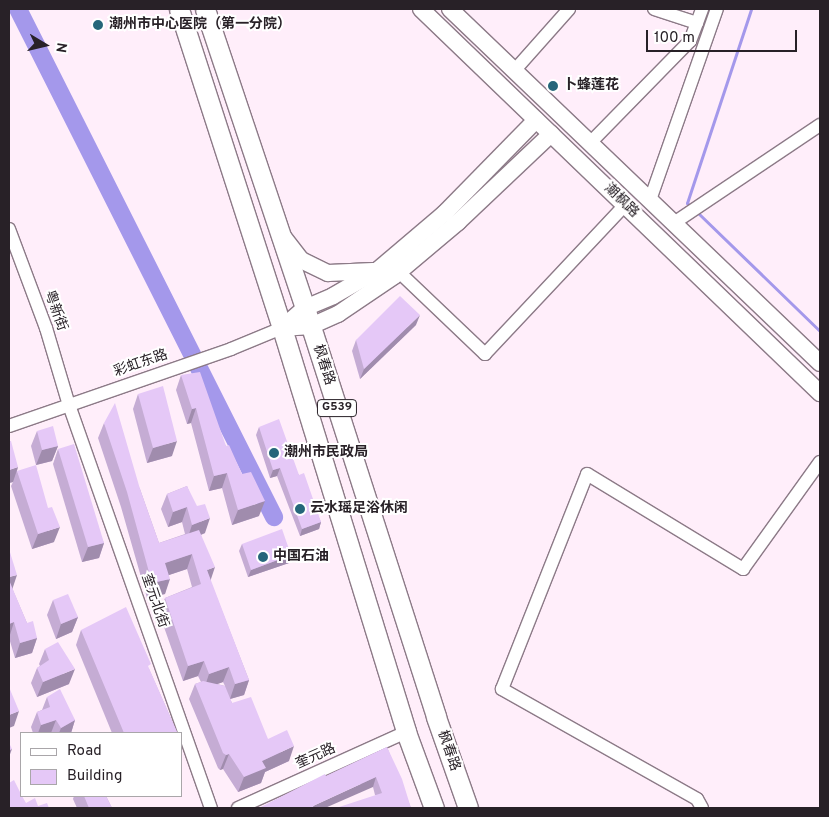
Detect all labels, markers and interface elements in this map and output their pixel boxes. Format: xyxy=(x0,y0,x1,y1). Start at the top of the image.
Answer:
place label: 潮州市中心医院（第一分院） xyxy=(109,17,291,33)
marker: 潮州市中心医院（第一分院） xyxy=(91,18,105,32)
north arrow xyxy=(20,20,70,70)
scale bar xyxy=(649,20,800,52)
text: 100 m xyxy=(654,29,695,48)
text: N xyxy=(51,41,69,54)
place label: 卜蜂莲花 xyxy=(563,78,619,94)
marker: 卜蜂莲花 xyxy=(547,80,559,92)
street label: 潮枫路 xyxy=(600,180,642,222)
street label: 粤新街 xyxy=(40,288,70,334)
street label: 枫春路 xyxy=(309,342,337,388)
street label: 彩虹东路 xyxy=(112,347,170,381)
road number: G539 xyxy=(316,398,358,418)
place label: 潮州市民政局 xyxy=(284,445,368,461)
marker: 潮州市民政局 xyxy=(268,447,280,459)
place label: 云水瑶足浴休闲 xyxy=(310,501,408,517)
marker: 云水瑶足浴休闲 xyxy=(294,503,306,515)
place label: 中国石油 xyxy=(273,549,329,565)
marker: 中国石油 xyxy=(257,551,269,563)
street label: 奎元北街 xyxy=(137,572,171,630)
street label: 枫春路 xyxy=(433,728,463,774)
legend xyxy=(20,732,182,797)
street label: 奎元路 xyxy=(293,741,339,773)
text: Road xyxy=(67,742,102,761)
text: Building xyxy=(67,767,122,786)

